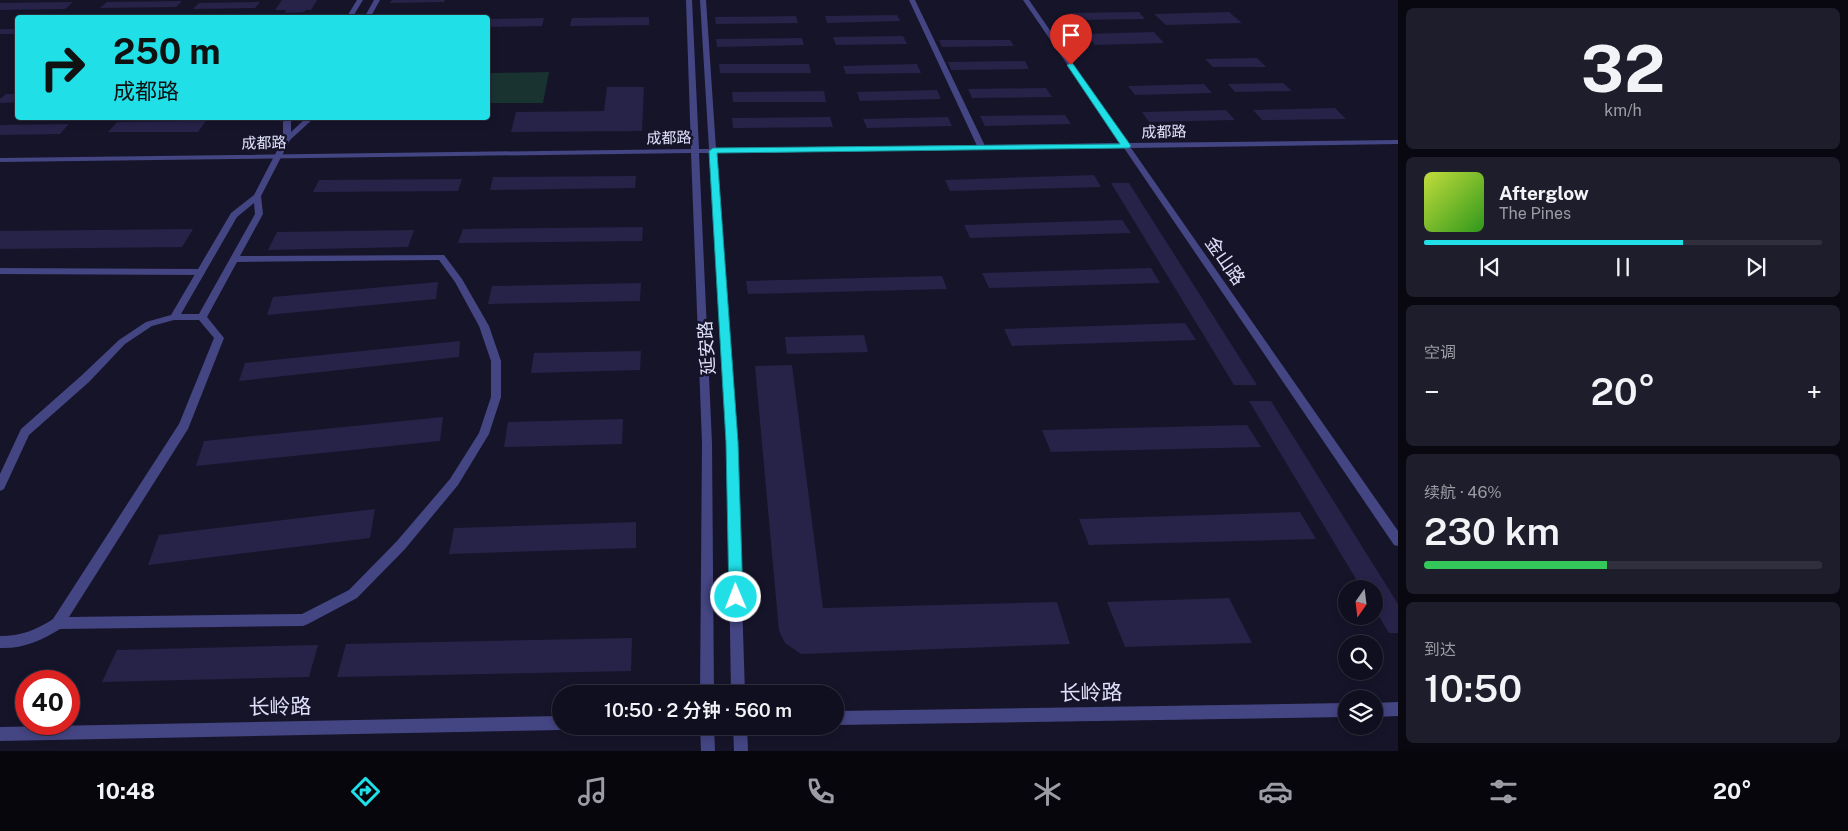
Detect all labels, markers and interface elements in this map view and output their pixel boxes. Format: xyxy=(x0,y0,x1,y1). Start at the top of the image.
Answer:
pin xyxy=(1050,14,1092,65)
icon: arrive xyxy=(1057,21,1085,49)
text: 32 xyxy=(1581,30,1665,107)
text: 250 m xyxy=(113,31,221,72)
icon: right xyxy=(30,35,95,100)
text: 成都路 xyxy=(113,78,179,104)
text: km/h xyxy=(1604,101,1642,120)
street label: 成都路 xyxy=(1141,123,1187,140)
street label: 成都路 xyxy=(646,129,692,146)
street label: 成都路 xyxy=(241,134,287,151)
text: Afterglow xyxy=(1499,182,1589,204)
text: The Pines xyxy=(1499,204,1571,223)
street label: 金山路 xyxy=(1201,233,1249,289)
icon: previous xyxy=(1476,253,1504,281)
icon: pause xyxy=(1609,253,1637,281)
icon: next xyxy=(1742,253,1770,281)
street label: 延安路 xyxy=(694,320,719,376)
text: 空调 xyxy=(1424,343,1456,362)
text: 20° xyxy=(1590,369,1656,414)
text: − xyxy=(1424,375,1440,408)
text: + xyxy=(1806,375,1822,408)
text: 续航 · 46% xyxy=(1424,483,1502,502)
text: 230 km xyxy=(1424,509,1560,554)
position arrow xyxy=(709,570,761,622)
north arrow xyxy=(1338,580,1382,625)
map controls xyxy=(1338,580,1383,735)
button: search xyxy=(1338,635,1383,680)
text: 到达 xyxy=(1424,640,1456,659)
text: 10:50 xyxy=(1424,666,1522,711)
speed limit sign: 40 xyxy=(15,670,80,735)
street label: 长岭路 xyxy=(1059,679,1123,706)
button: layers xyxy=(1338,690,1383,735)
street label: 长岭路 xyxy=(248,693,312,720)
text: 10:50 · 2 分钟 · 560 m xyxy=(604,699,792,721)
icon: directions xyxy=(348,774,383,809)
icon: music xyxy=(575,774,610,809)
icon: phone xyxy=(803,774,838,809)
icon: climate xyxy=(1030,774,1065,809)
icon: car xyxy=(1258,774,1293,809)
icon: filters xyxy=(1486,774,1521,809)
text: 10:48 xyxy=(96,778,155,804)
text: 20° xyxy=(1713,778,1752,804)

